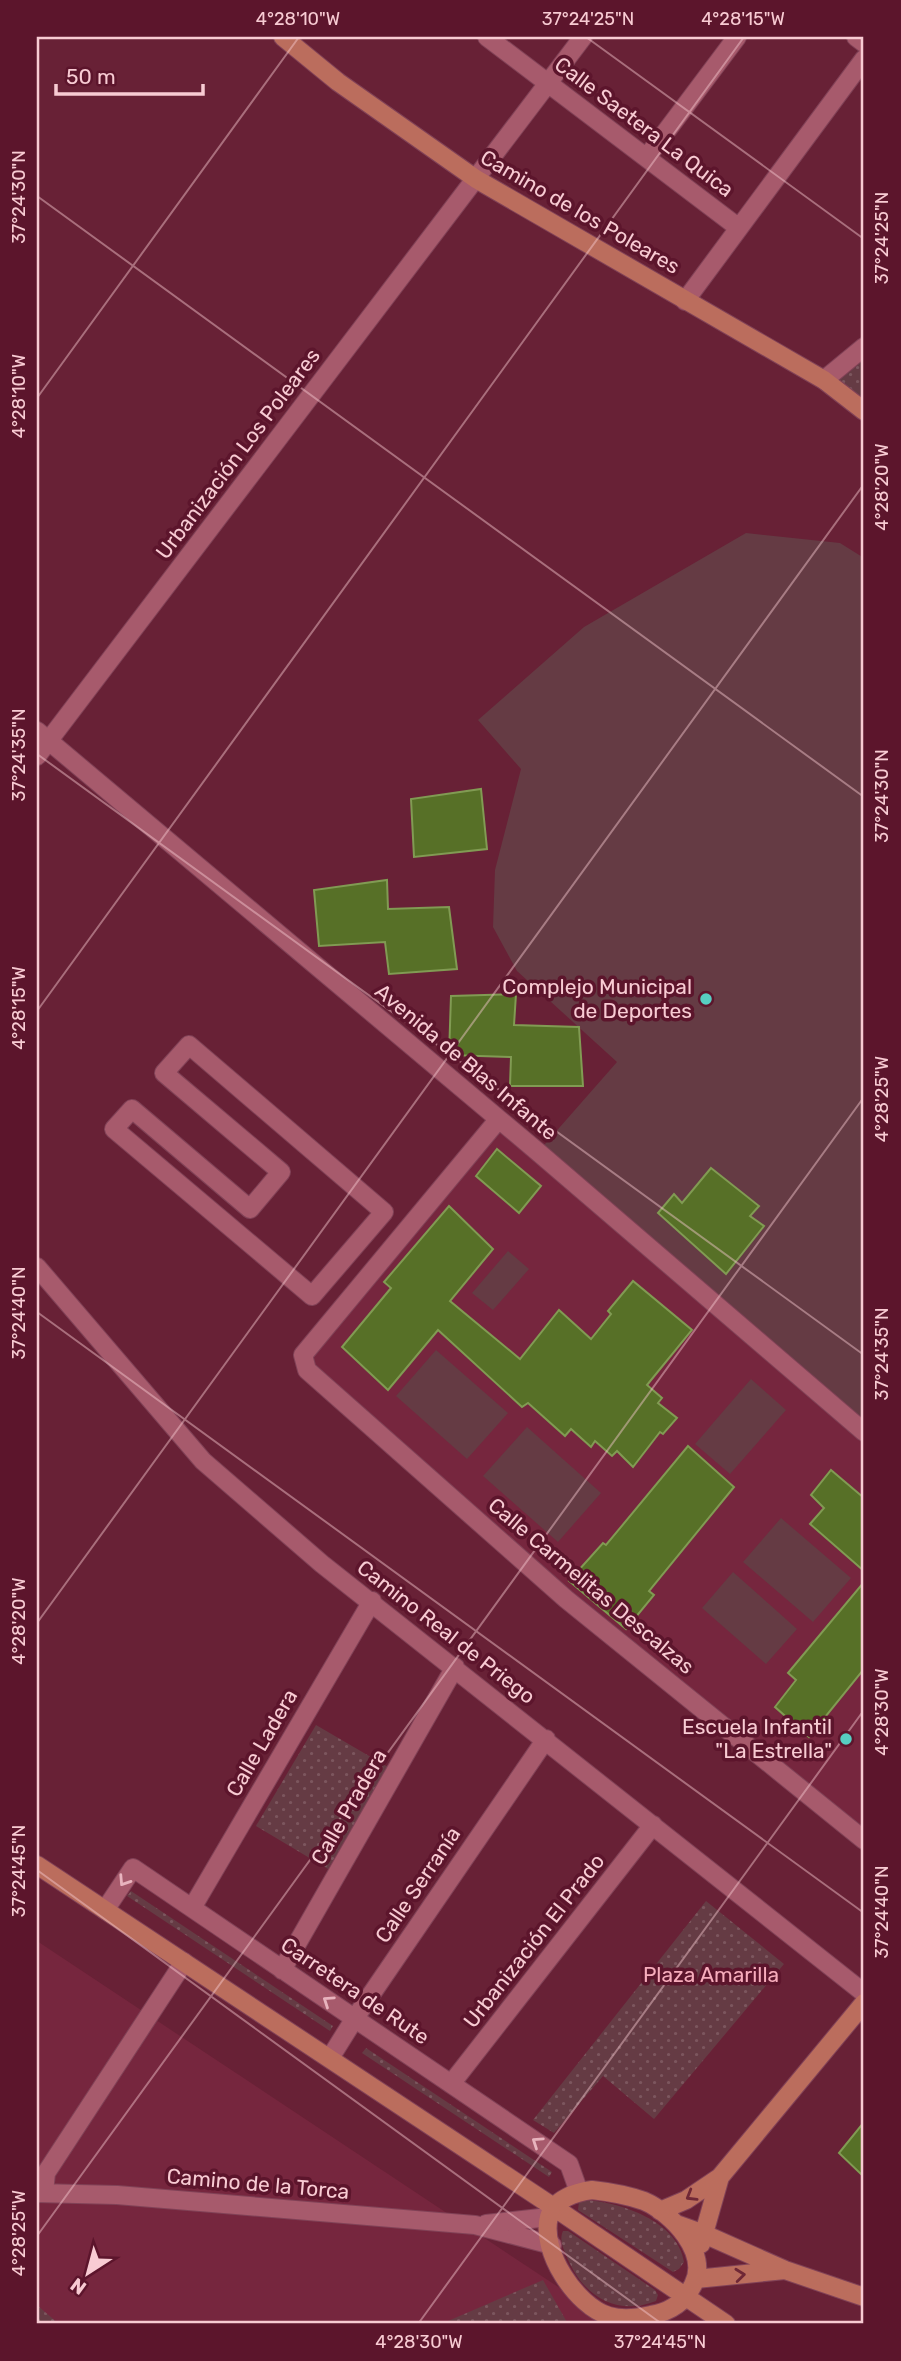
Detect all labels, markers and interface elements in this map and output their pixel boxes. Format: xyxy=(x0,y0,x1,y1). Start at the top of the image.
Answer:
text: 4°28'10"W xyxy=(256,8,340,30)
text: 37°24'25"N xyxy=(542,8,634,30)
text: 4°28'15"W xyxy=(701,8,785,30)
street label: Calle Saetera La Quica xyxy=(550,51,739,202)
scale bar xyxy=(56,52,203,96)
text: 50 m xyxy=(66,64,116,89)
street label: Camino de los Poleares xyxy=(476,144,684,279)
text: 37°24'30"N xyxy=(8,150,30,244)
text: 37°24'25"N xyxy=(871,192,893,284)
street label: Urbanización Los Poleares xyxy=(150,344,325,564)
text: 4°28'10"W xyxy=(8,354,30,438)
text: 4°28'20"W xyxy=(871,443,893,531)
text: 37°24'35"N xyxy=(8,709,30,801)
text: 37°24'30"N xyxy=(871,749,893,843)
text: 4°28'15"W xyxy=(8,966,30,1050)
place label: Complejo Municipal de Deportes xyxy=(502,974,692,1023)
street label: Avenida de Blas Infante xyxy=(370,978,562,1145)
marker: Complejo Municipal de Deportes xyxy=(698,991,714,1007)
text: 4°28'25"W xyxy=(871,1056,893,1142)
text: 37°24'40"N xyxy=(8,1266,30,1360)
text: 37°24'35"N xyxy=(871,1308,893,1400)
street label: Calle Carmelitas Descalzas xyxy=(483,1492,699,1679)
street label: Camino Real de Priego xyxy=(352,1554,540,1709)
text: 4°28'20"W xyxy=(8,1577,30,1665)
text: 4°28'30"W xyxy=(871,1668,893,1756)
street label: Calle Ladera xyxy=(221,1685,302,1801)
place label: Escuela Infantil "La Estrella" xyxy=(682,1714,832,1763)
marker: Escuela Infantil "La Estrella" xyxy=(838,1731,854,1747)
street label: Calle Pradera xyxy=(305,1745,392,1869)
street label: Calle Serranía xyxy=(370,1822,465,1947)
text: 37°24'45"N xyxy=(8,1825,30,1917)
street label: Urbanización El Prado xyxy=(458,1849,609,2033)
text: 37°24'40"N xyxy=(871,1865,893,1959)
one-way arrow xyxy=(120,1873,133,1886)
street label: Carretera de Rute xyxy=(276,1932,434,2049)
park label: Plaza Amarilla xyxy=(643,1962,779,1987)
one-way arrow xyxy=(323,1996,336,2009)
one-way arrow xyxy=(532,2138,545,2150)
street label: Camino de la Torca xyxy=(166,2163,350,2204)
one-way arrow xyxy=(686,2187,699,2200)
text: 4°28'25"W xyxy=(8,2190,30,2276)
north arrow xyxy=(52,2238,122,2308)
one-way arrow xyxy=(735,2268,746,2283)
text: N xyxy=(66,2273,91,2300)
text: 4°28'30"W xyxy=(375,2331,463,2353)
text: 37°24'45"N xyxy=(614,2331,706,2353)

